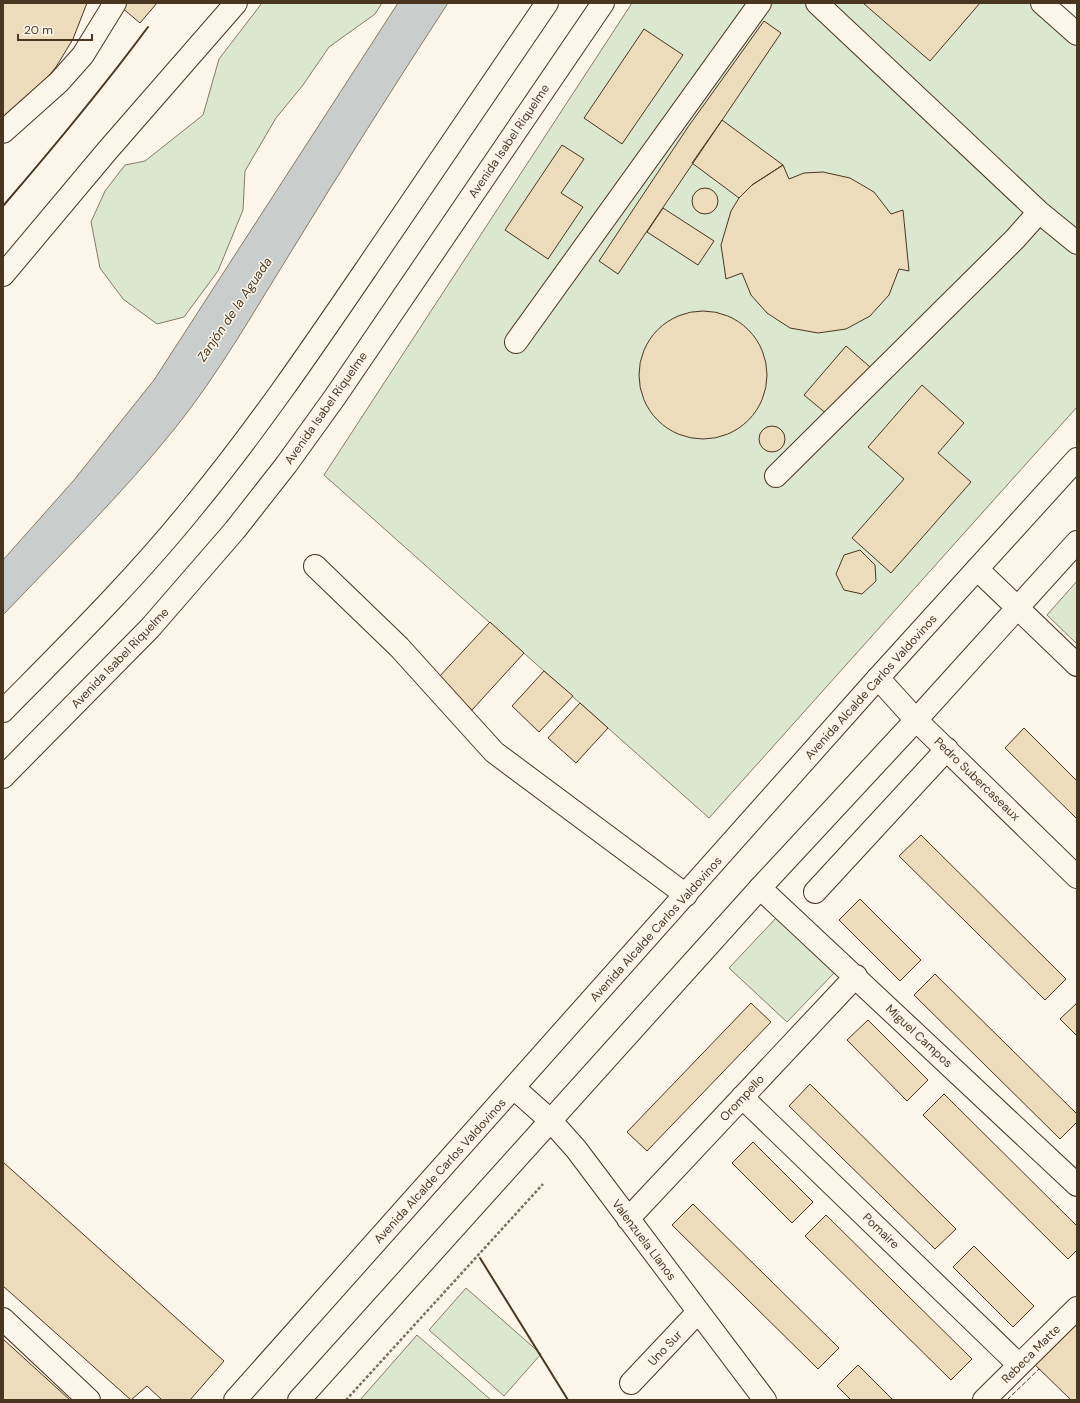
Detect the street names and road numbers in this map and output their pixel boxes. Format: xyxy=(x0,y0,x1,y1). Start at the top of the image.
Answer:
street label: Avenida Isabel Riquelme xyxy=(465,81,553,201)
street label: Avenida Isabel Riquelme xyxy=(281,348,371,468)
street label: Avenida Isabel Riquelme xyxy=(68,604,172,712)
street label: Avenida Alcalde Carlos Valdovinos xyxy=(801,611,941,763)
street label: Pedro Subercaseaux xyxy=(931,734,1023,824)
street label: Avenida Alcalde Carlos Valdovinos xyxy=(586,853,726,1005)
street label: Miguel Campos xyxy=(882,1001,956,1071)
street label: Orompello xyxy=(716,1071,768,1125)
street label: Avenida Alcalde Carlos Valdovinos xyxy=(370,1095,510,1247)
street label: Valenzuela Llanos xyxy=(608,1196,680,1284)
street label: Pomaire xyxy=(859,1210,903,1252)
street label: Rebeca Matte xyxy=(998,1321,1064,1387)
street label: Uno Sur xyxy=(644,1326,686,1369)

